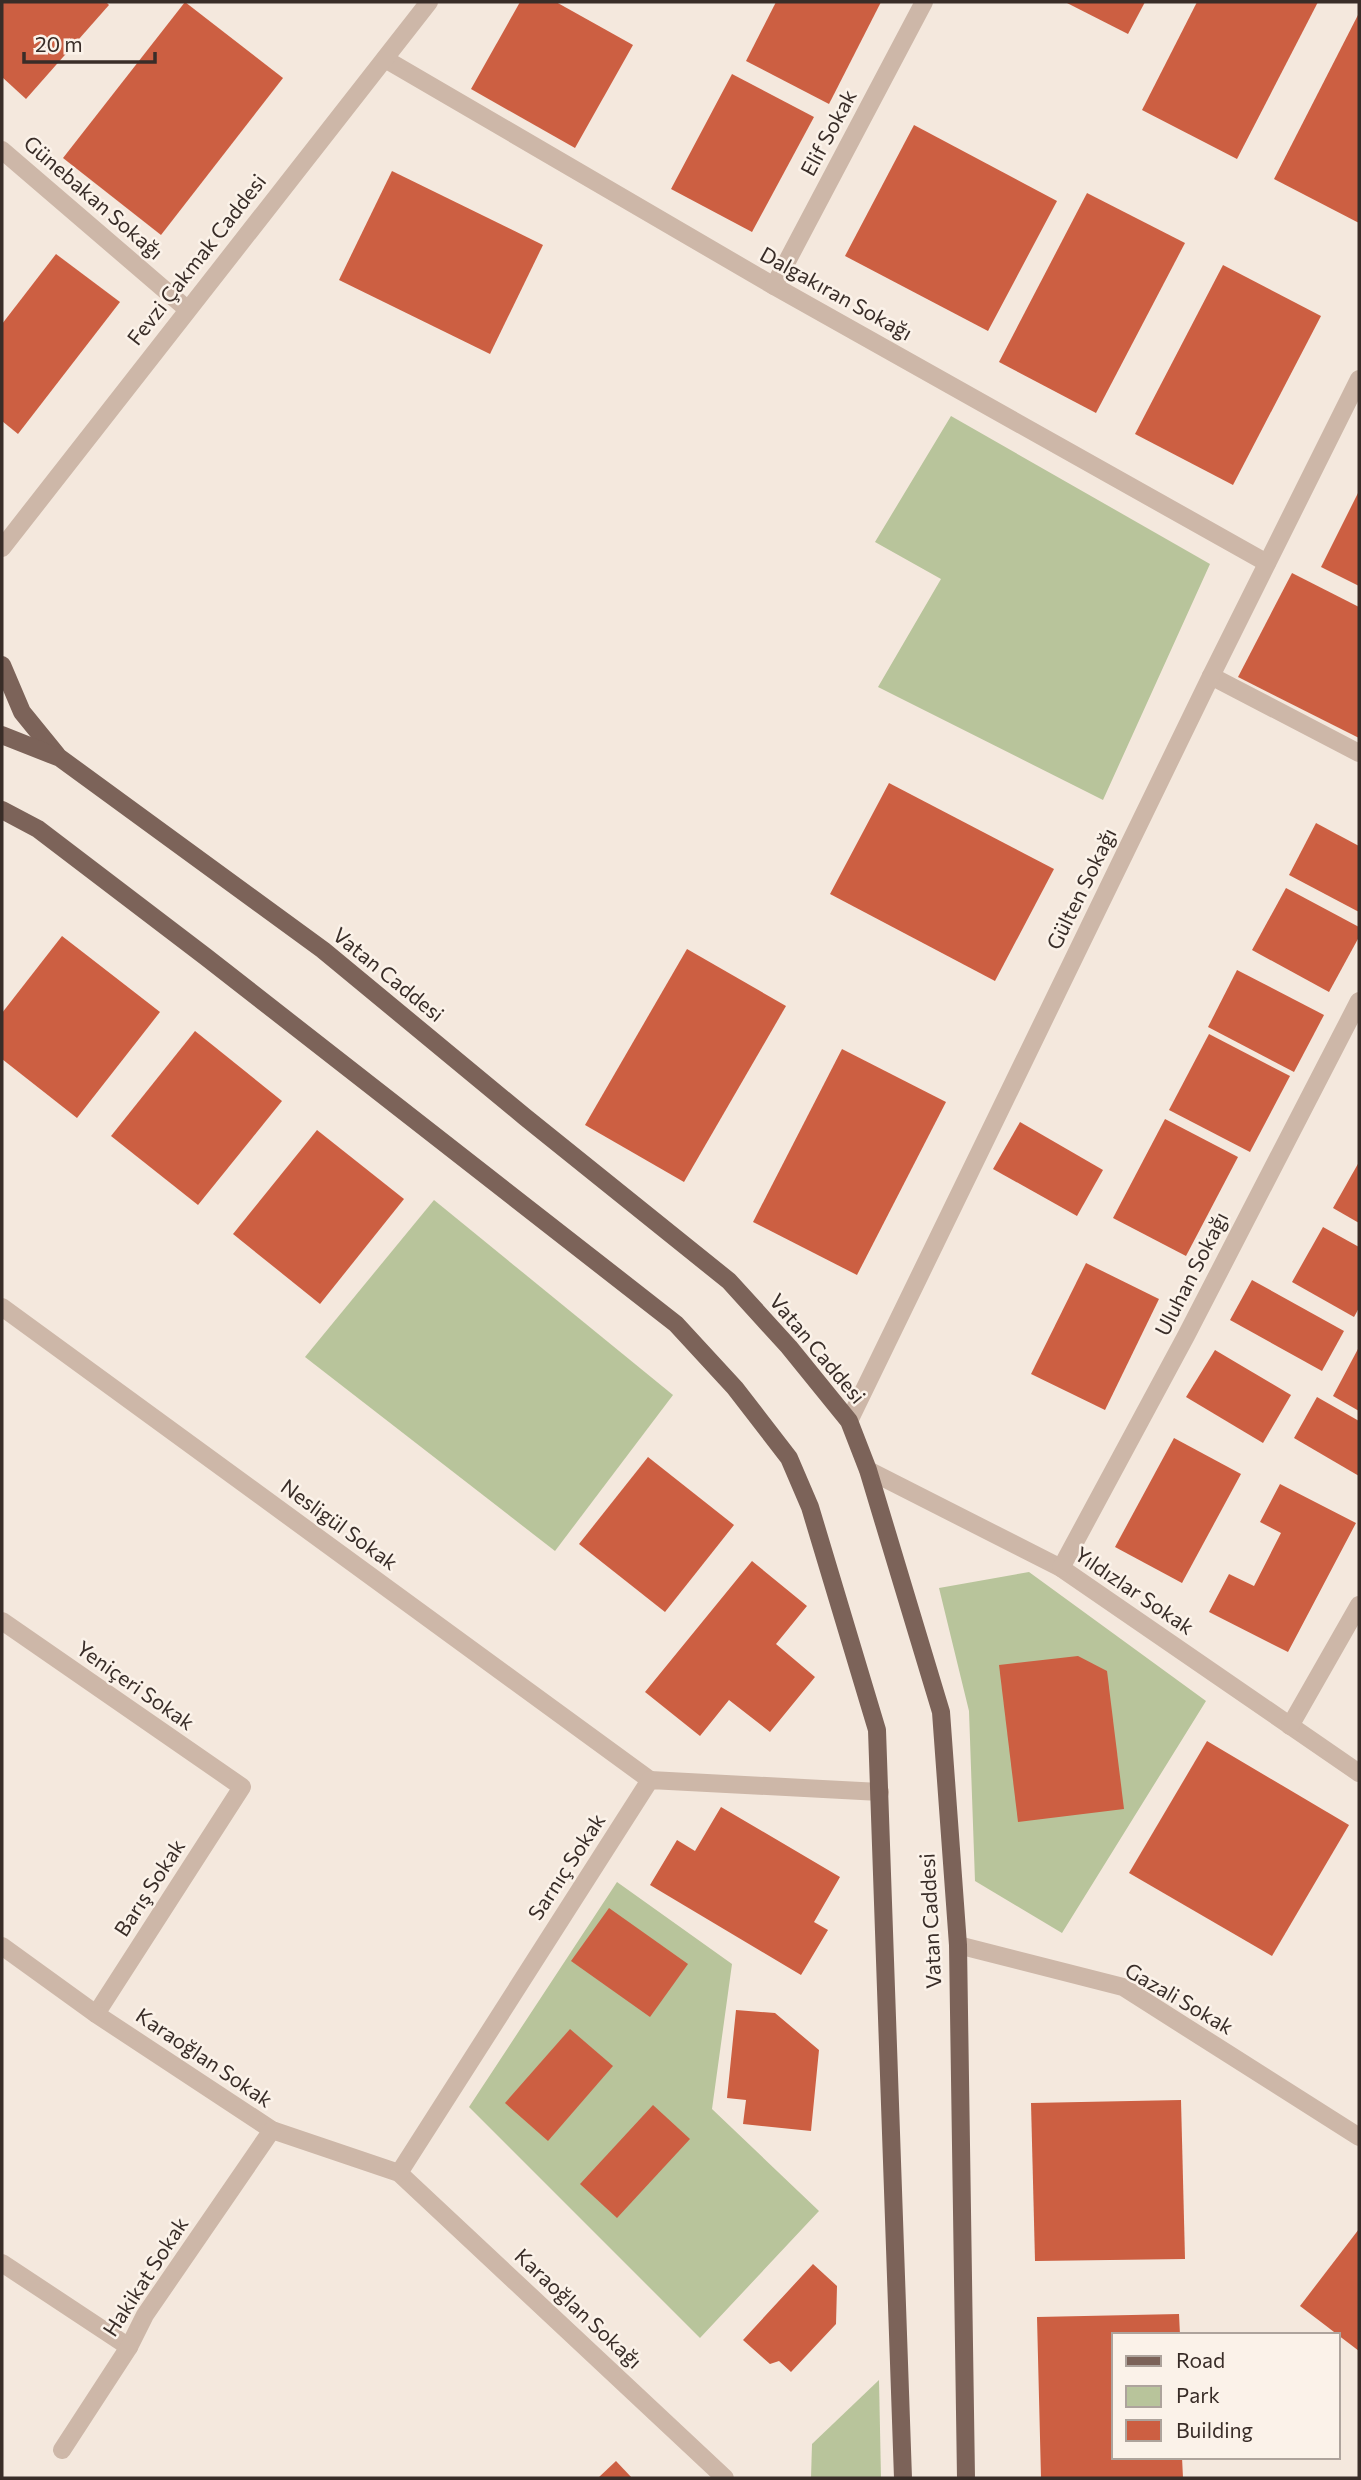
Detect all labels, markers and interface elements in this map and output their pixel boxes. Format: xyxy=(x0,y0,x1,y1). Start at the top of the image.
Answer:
scale bar xyxy=(24,21,156,65)
text: 20 m xyxy=(35,31,83,56)
street label: Elif Sokak xyxy=(795,85,861,180)
street label: Günebakan Sokağı xyxy=(19,130,169,264)
street label: Fevzi Çakmak Caddesi xyxy=(121,169,270,350)
street label: Dalgakıran Sokağı xyxy=(756,241,917,345)
street label: Gülten Sokağı xyxy=(1040,824,1121,953)
street label: Vatan Caddesi xyxy=(328,921,449,1026)
street label: Uluhan Sokağı xyxy=(1149,1207,1233,1339)
street label: Vatan Caddesi xyxy=(765,1288,871,1408)
street label: Nesligül Sokak xyxy=(277,1473,403,1575)
street label: Yıldızlar Sokak xyxy=(1070,1541,1199,1639)
street label: Yeniçeri Sokak xyxy=(72,1635,200,1735)
street label: Sarnıç Sokak xyxy=(522,1808,609,1924)
street label: Barış Sokak xyxy=(108,1834,189,1940)
street label: Vatan Caddesi xyxy=(913,1853,946,1989)
street label: Gazali Sokak xyxy=(1121,1957,1238,2039)
street label: Karaoğlan Sokak xyxy=(132,2002,278,2112)
street label: Hakikat Sokak xyxy=(97,2212,193,2340)
street label: Karaoğlan Sokağı xyxy=(510,2243,648,2373)
legend xyxy=(1112,2333,1340,2459)
text: Road xyxy=(1176,2347,1225,2372)
text: Park xyxy=(1176,2382,1220,2407)
text: Building xyxy=(1176,2417,1253,2442)

